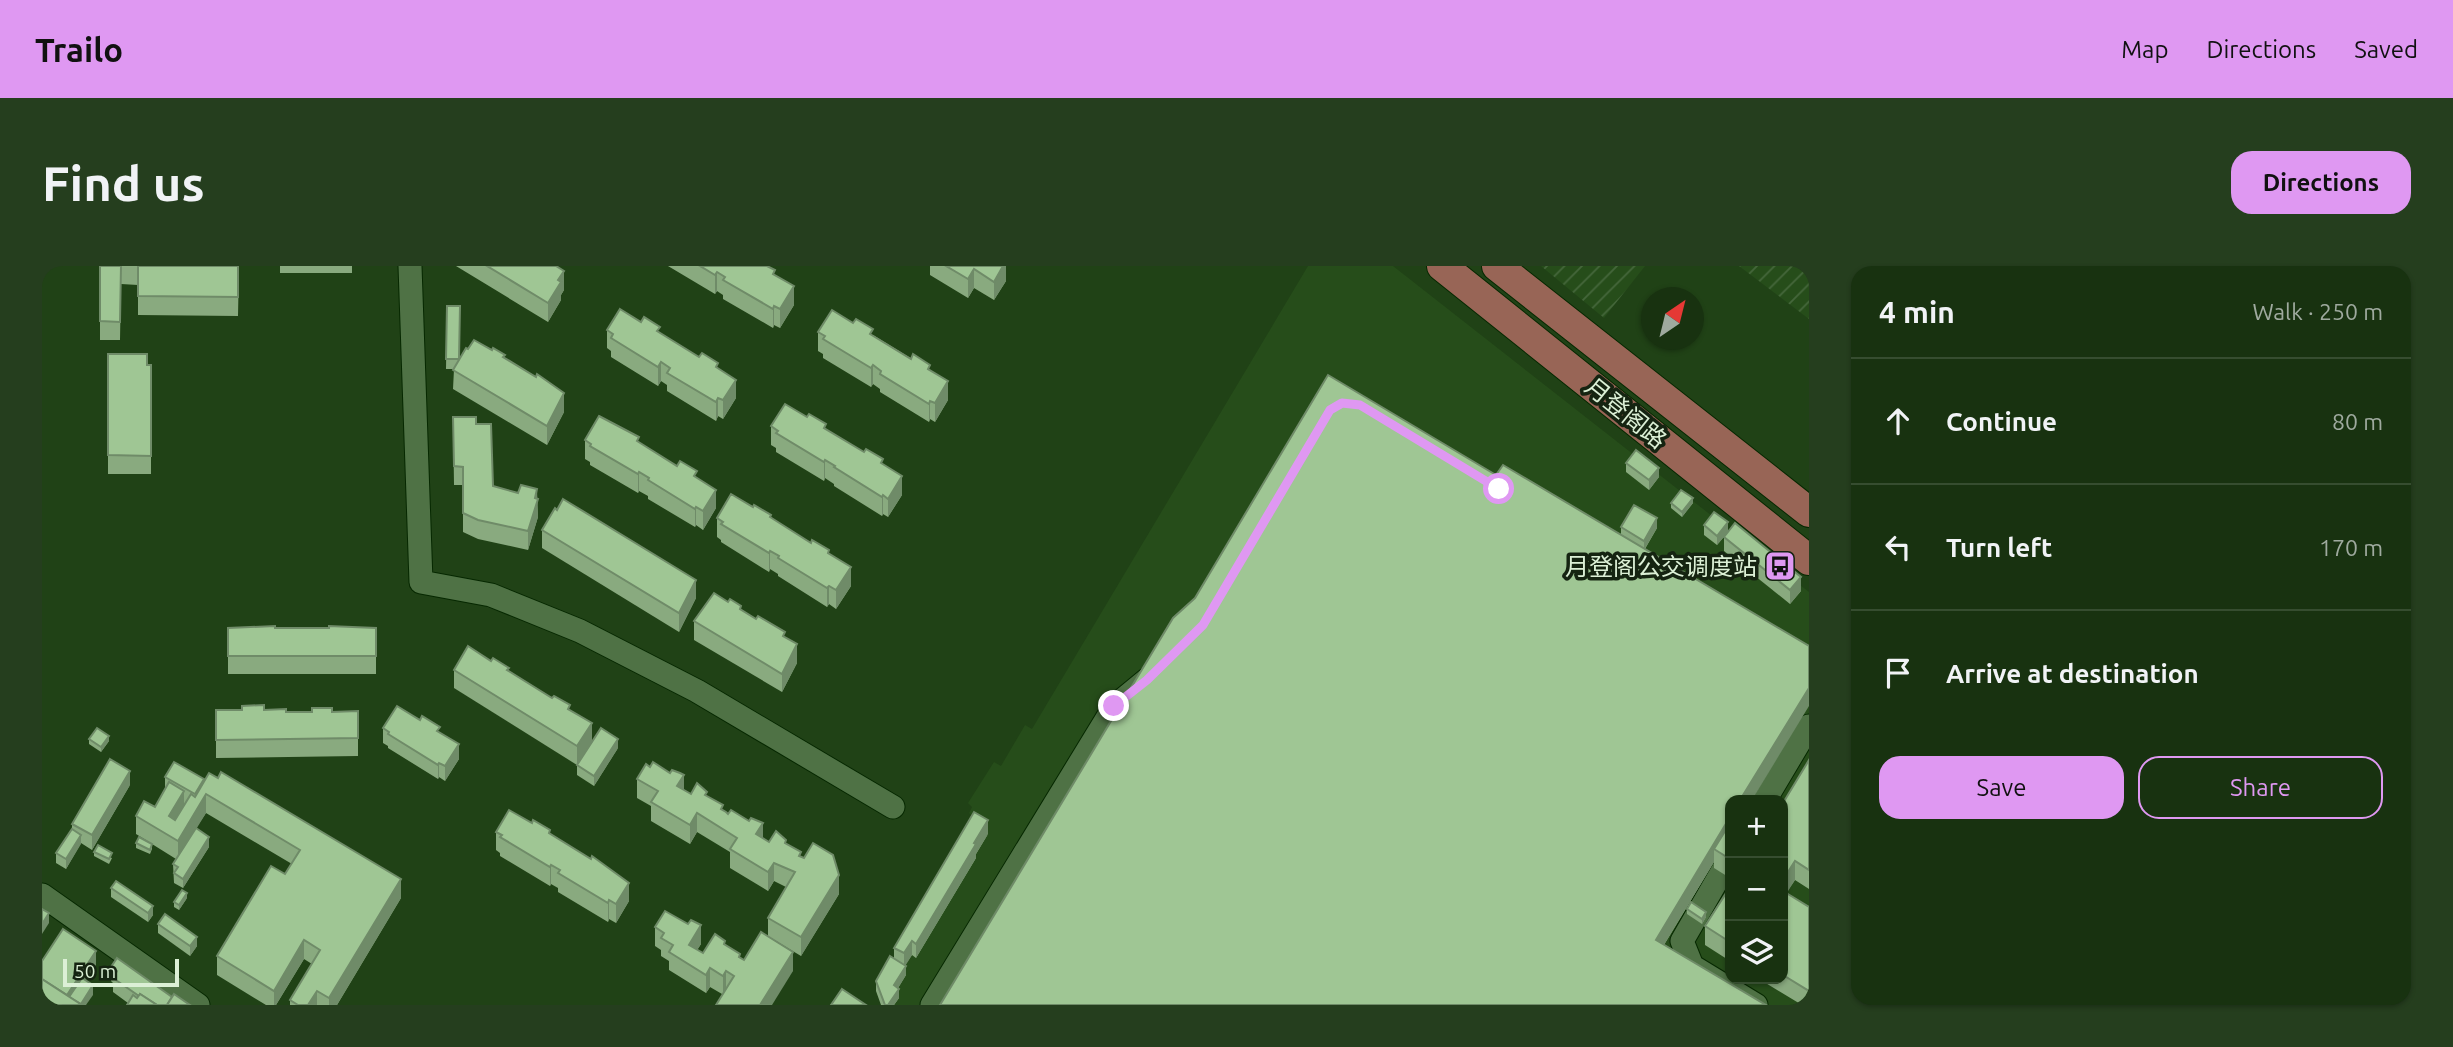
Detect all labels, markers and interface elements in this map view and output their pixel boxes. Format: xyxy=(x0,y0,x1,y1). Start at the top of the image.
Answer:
text: Trailo xyxy=(35,31,123,68)
text: Map xyxy=(2121,36,2168,63)
text: Directions xyxy=(2206,36,2316,63)
text: Saved xyxy=(2354,36,2418,63)
button: Directions xyxy=(2231,151,2411,214)
text: Find us xyxy=(42,155,205,210)
north arrow xyxy=(1641,287,1704,350)
text: 4 min xyxy=(1879,295,1955,329)
text: Walk · 250 m xyxy=(2252,299,2383,324)
street label: 月登阁路 xyxy=(1580,372,1672,454)
icon: ahead xyxy=(1879,402,1917,440)
text: Continue xyxy=(1946,407,2057,436)
text: 80 m xyxy=(2332,409,2383,434)
route start xyxy=(1483,473,1514,504)
icon: left xyxy=(1879,528,1917,566)
text: Turn left xyxy=(1946,533,2052,562)
text: 170 m xyxy=(2319,535,2383,560)
bus stop icon: 月登阁公交调度站 xyxy=(1763,549,1797,583)
place label: 月登阁公交调度站 xyxy=(1565,553,1757,580)
icon: arrive xyxy=(1879,654,1917,692)
text: Arrive at destination xyxy=(1946,659,2199,688)
route end xyxy=(1098,690,1129,721)
button: Save xyxy=(1879,756,2124,819)
button: Share xyxy=(2138,756,2383,819)
map controls xyxy=(1725,795,1788,984)
button: + xyxy=(1725,795,1788,858)
button: − xyxy=(1725,858,1788,921)
button: layers xyxy=(1725,921,1788,984)
scale bar xyxy=(63,956,178,988)
text: 50 m xyxy=(74,960,116,982)

